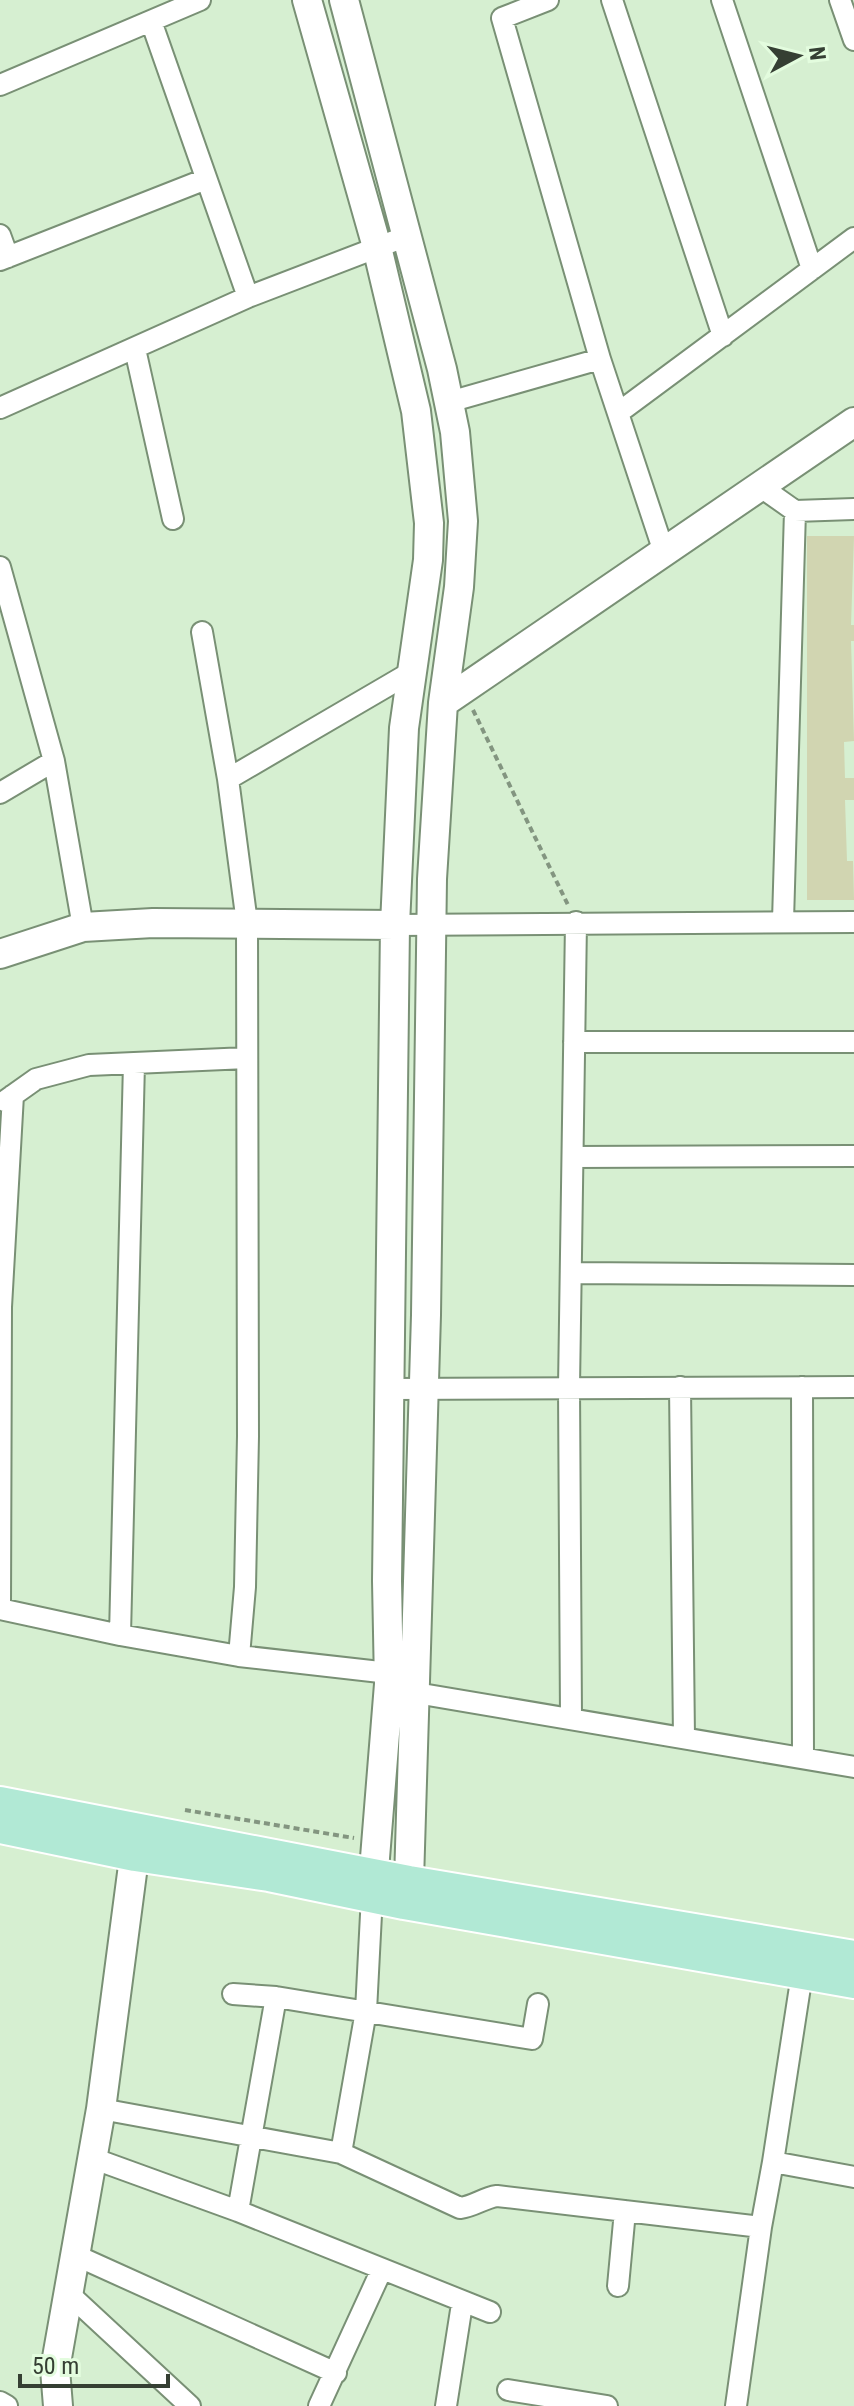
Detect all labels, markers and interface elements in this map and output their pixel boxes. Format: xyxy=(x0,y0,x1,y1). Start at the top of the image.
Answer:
north arrow xyxy=(758,16,838,96)
text: N xyxy=(804,45,831,62)
scale bar xyxy=(20,2338,168,2388)
text: 50 m xyxy=(32,2352,79,2380)

